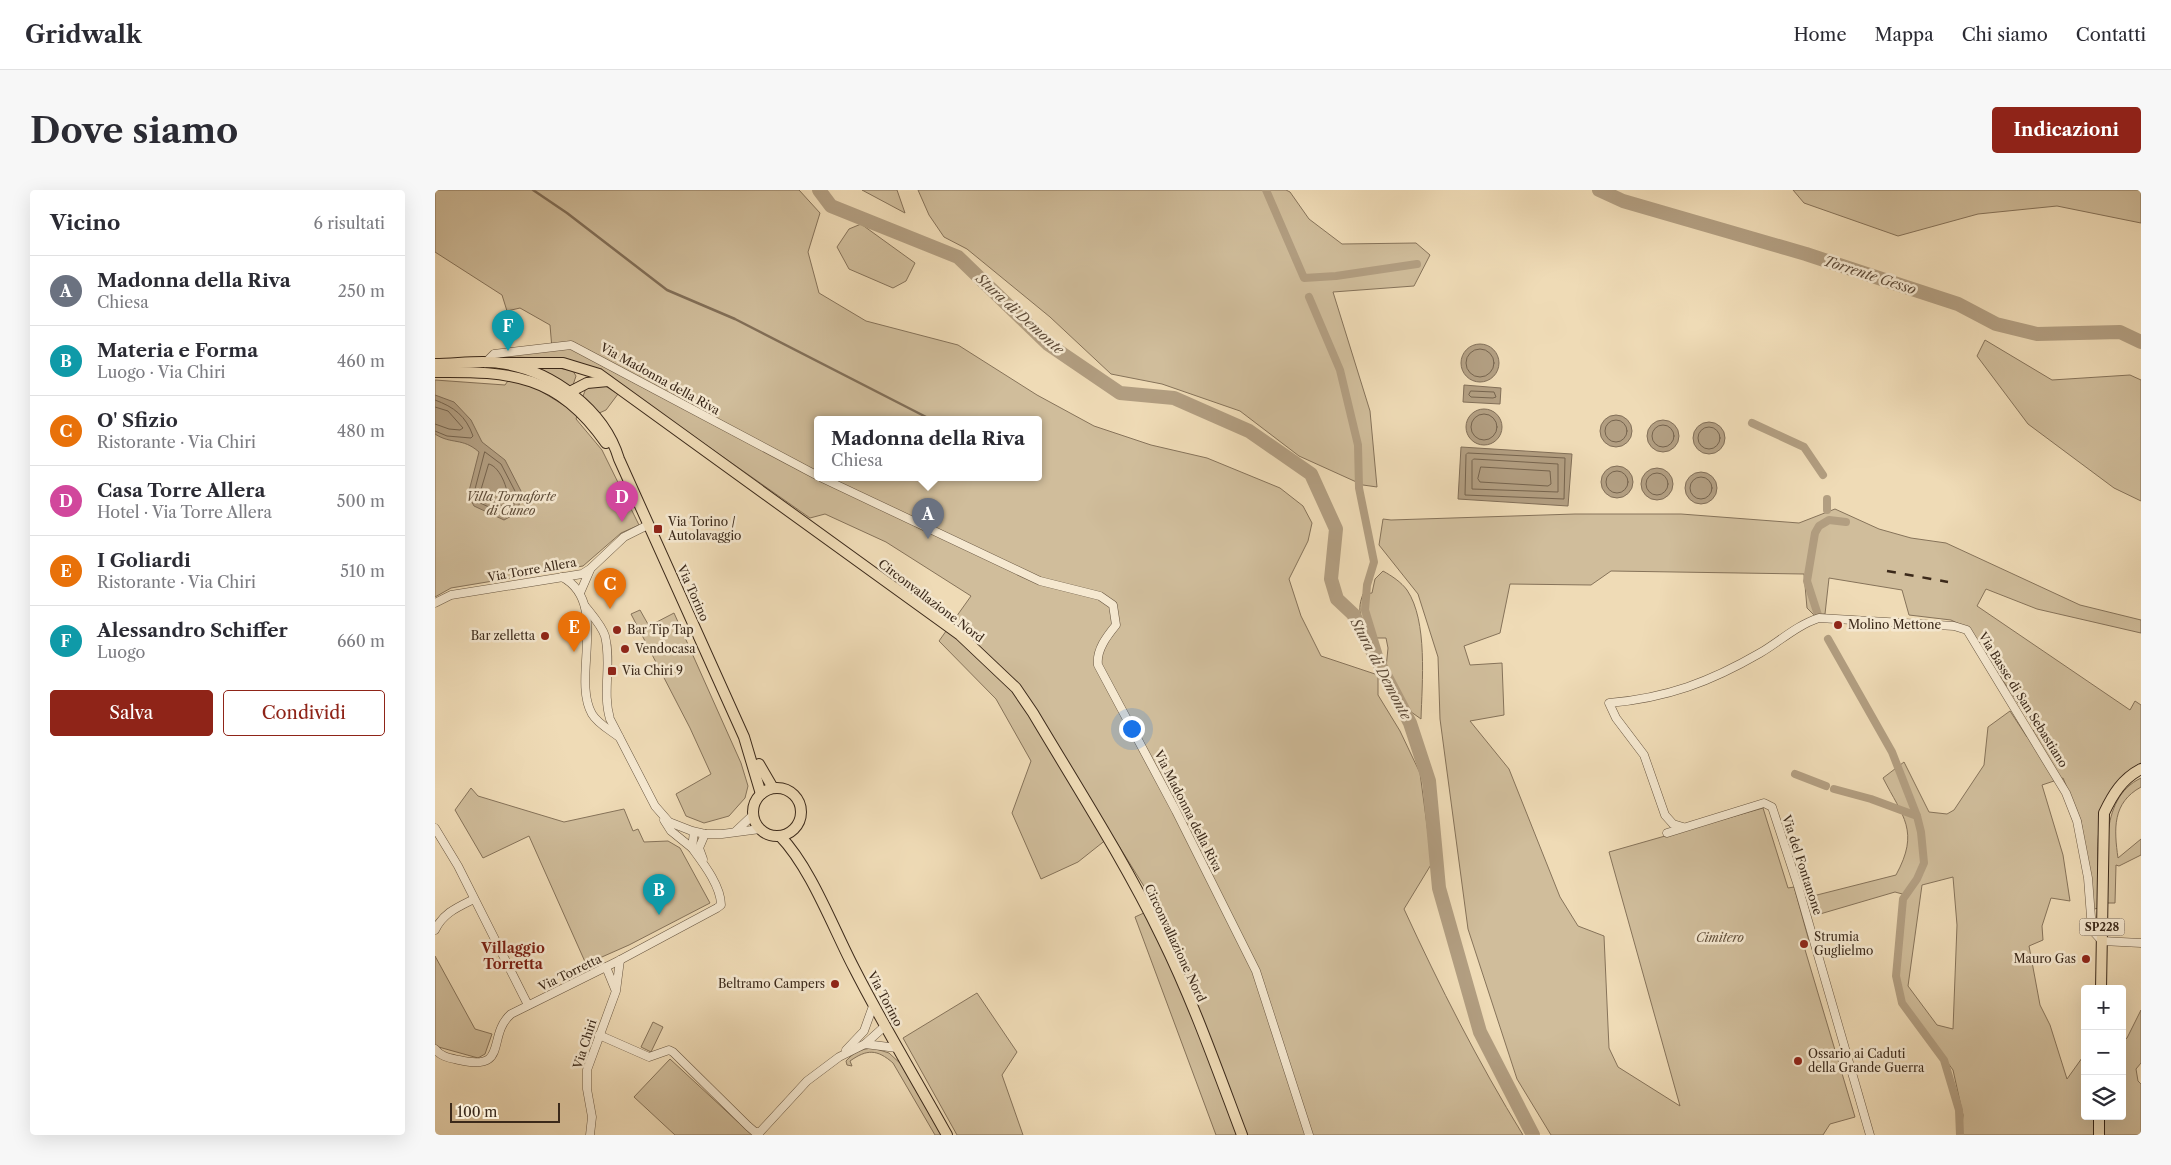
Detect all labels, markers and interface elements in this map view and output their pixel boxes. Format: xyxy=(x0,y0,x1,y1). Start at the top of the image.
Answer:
text: Gridwalk xyxy=(25,20,142,49)
text: Home xyxy=(1794,24,1846,46)
text: Mappa xyxy=(1874,24,1934,46)
text: Chi siamo xyxy=(1962,24,2048,46)
text: Contatti xyxy=(2076,24,2146,46)
button: Indicazioni xyxy=(1992,107,2141,153)
text: Dove siamo xyxy=(30,109,238,152)
text: Vicino xyxy=(50,210,120,235)
text: 6 risultati xyxy=(314,213,385,233)
water label: Torrente Gesso xyxy=(1822,252,1919,298)
text: Madonna della Riva xyxy=(97,269,291,292)
water label: Stura di Demonte xyxy=(971,269,1069,359)
text: A xyxy=(60,281,72,301)
text: 250 m xyxy=(338,281,385,301)
text: Chiesa xyxy=(97,292,149,312)
pin: F xyxy=(492,310,524,351)
text: Materia e Forma xyxy=(97,339,258,362)
street label: Via Madonna della Riva xyxy=(597,339,723,418)
text: B xyxy=(60,351,72,371)
text: 460 m xyxy=(337,351,385,371)
text: Luogo · Via Chiri xyxy=(97,362,226,382)
text: O' Sfizio xyxy=(97,409,178,432)
popup xyxy=(814,416,1042,481)
text: C xyxy=(60,421,72,441)
text: 480 m xyxy=(337,421,385,441)
text: Madonna della Riva xyxy=(831,427,1025,450)
text: Ristorante · Via Chiri xyxy=(97,432,256,452)
text: Chiesa xyxy=(831,450,883,470)
text: Casa Torre Allera xyxy=(97,479,266,502)
pin: D xyxy=(606,481,638,522)
park label: Villa Tornaforte di Cuneo xyxy=(466,489,557,518)
text: D xyxy=(59,491,73,511)
text: 500 m xyxy=(337,491,385,511)
pin: A xyxy=(912,498,944,539)
text: Hotel · Via Torre Allera xyxy=(97,502,272,522)
place label: Via Torino / Autolavaggio xyxy=(667,514,741,543)
marker: Via Torino / Autolavaggio xyxy=(652,523,664,535)
text: I Goliardi xyxy=(97,549,191,572)
street label: Via Torre Allera xyxy=(485,554,578,585)
street label: Circonvallazione Nord xyxy=(876,556,988,646)
text: E xyxy=(60,561,72,581)
text: 510 m xyxy=(340,561,385,581)
street label: Via Torino xyxy=(674,561,713,623)
pin: C xyxy=(594,568,626,609)
text: Ristorante · Via Chiri xyxy=(97,572,256,592)
pin: E xyxy=(558,611,590,652)
water label: Stura di Demonte xyxy=(1346,614,1416,724)
place label: Molino Mettone xyxy=(1848,617,1941,632)
text: Alessandro Schiffer xyxy=(97,619,288,642)
marker: Molino Mettone xyxy=(1832,619,1844,631)
place label: Bar Tip Tap xyxy=(627,622,694,637)
marker: Bar Tip Tap xyxy=(611,624,623,636)
place label: Bar zelletta xyxy=(471,628,536,643)
street label: Via Basse di San Sebastiano xyxy=(1975,628,2071,770)
marker: Bar zelletta xyxy=(539,630,551,642)
text: F xyxy=(61,631,71,651)
text: 660 m xyxy=(337,631,385,651)
place label: Vendocasa xyxy=(634,641,696,656)
text: Luogo xyxy=(97,642,145,662)
marker: Vendocasa xyxy=(619,643,631,655)
place label: Via Chiri 9 xyxy=(621,663,683,678)
marker: Via Chiri 9 xyxy=(606,665,618,677)
button: Salva xyxy=(50,690,213,736)
button: Condividi xyxy=(223,690,385,736)
your location xyxy=(1119,716,1145,742)
street label: Via Madonna della Riva xyxy=(1151,747,1226,875)
street label: Via del Fontanone xyxy=(1779,812,1826,917)
pin: B xyxy=(643,874,675,915)
street label: Circonvallazione Nord xyxy=(1142,881,1210,1005)
road number: SP228 xyxy=(2079,919,2125,936)
place label: Strumia Guglielmo xyxy=(1814,929,1873,958)
park label: Cimitero xyxy=(1696,930,1744,945)
marker: Strumia Guglielmo xyxy=(1798,938,1810,950)
district label: Villaggio Torretta xyxy=(480,939,545,973)
street label: Via Torretta xyxy=(535,951,604,995)
place label: Mauro Gas xyxy=(2014,951,2076,966)
marker: Mauro Gas xyxy=(2080,953,2092,965)
street label: Via Torino xyxy=(864,968,906,1029)
place label: Beltramo Campers xyxy=(718,976,825,991)
marker: Beltramo Campers xyxy=(829,978,841,990)
map controls xyxy=(2081,985,2126,1120)
button: + xyxy=(2081,985,2126,1030)
street label: Via Chiri xyxy=(569,1017,600,1071)
button: − xyxy=(2081,1030,2126,1075)
place label: Ossario ai Caduti della Grande Guerra xyxy=(1808,1046,1925,1075)
marker: Ossario ai Caduti della Grande Guerra xyxy=(1792,1055,1804,1067)
button: layers xyxy=(2081,1075,2126,1120)
scale bar xyxy=(450,1100,560,1123)
text: 100 m xyxy=(457,1103,497,1121)

